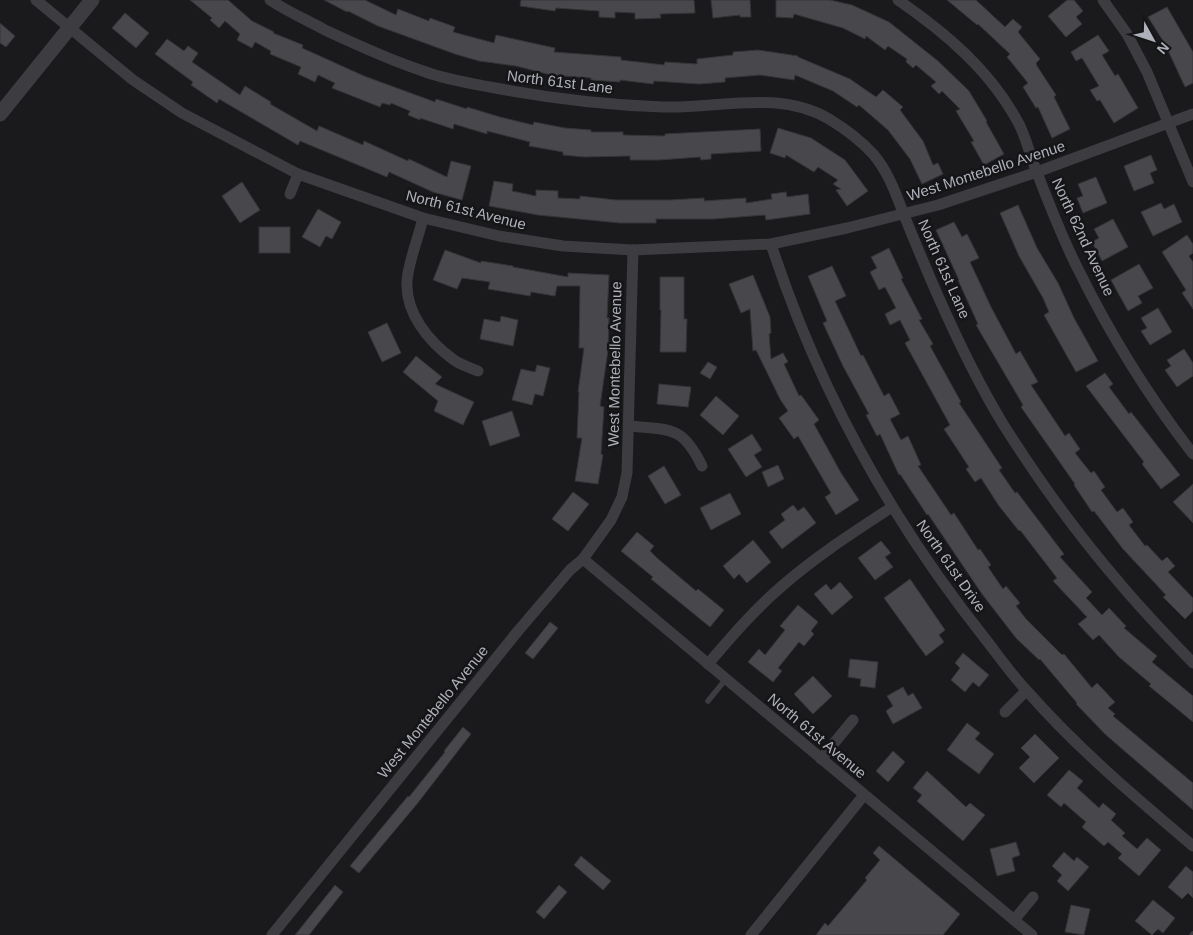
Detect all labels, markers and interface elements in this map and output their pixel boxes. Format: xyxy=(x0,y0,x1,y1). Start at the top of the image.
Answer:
north arrow xyxy=(1128,15,1178,65)
text: N xyxy=(1154,39,1172,57)
street label: North 61st Lane xyxy=(506,67,614,96)
street label: West Montebello Avenue xyxy=(905,137,1067,204)
street label: North 62nd Avenue xyxy=(1049,175,1118,298)
street label: North 61st Avenue xyxy=(404,186,528,233)
street label: North 61st Lane xyxy=(915,217,974,321)
street label: West Montebello Avenue xyxy=(605,281,624,447)
street label: North 61st Drive xyxy=(913,516,989,615)
street label: West Montebello Avenue xyxy=(374,642,491,781)
street label: North 61st Avenue xyxy=(765,690,870,782)

